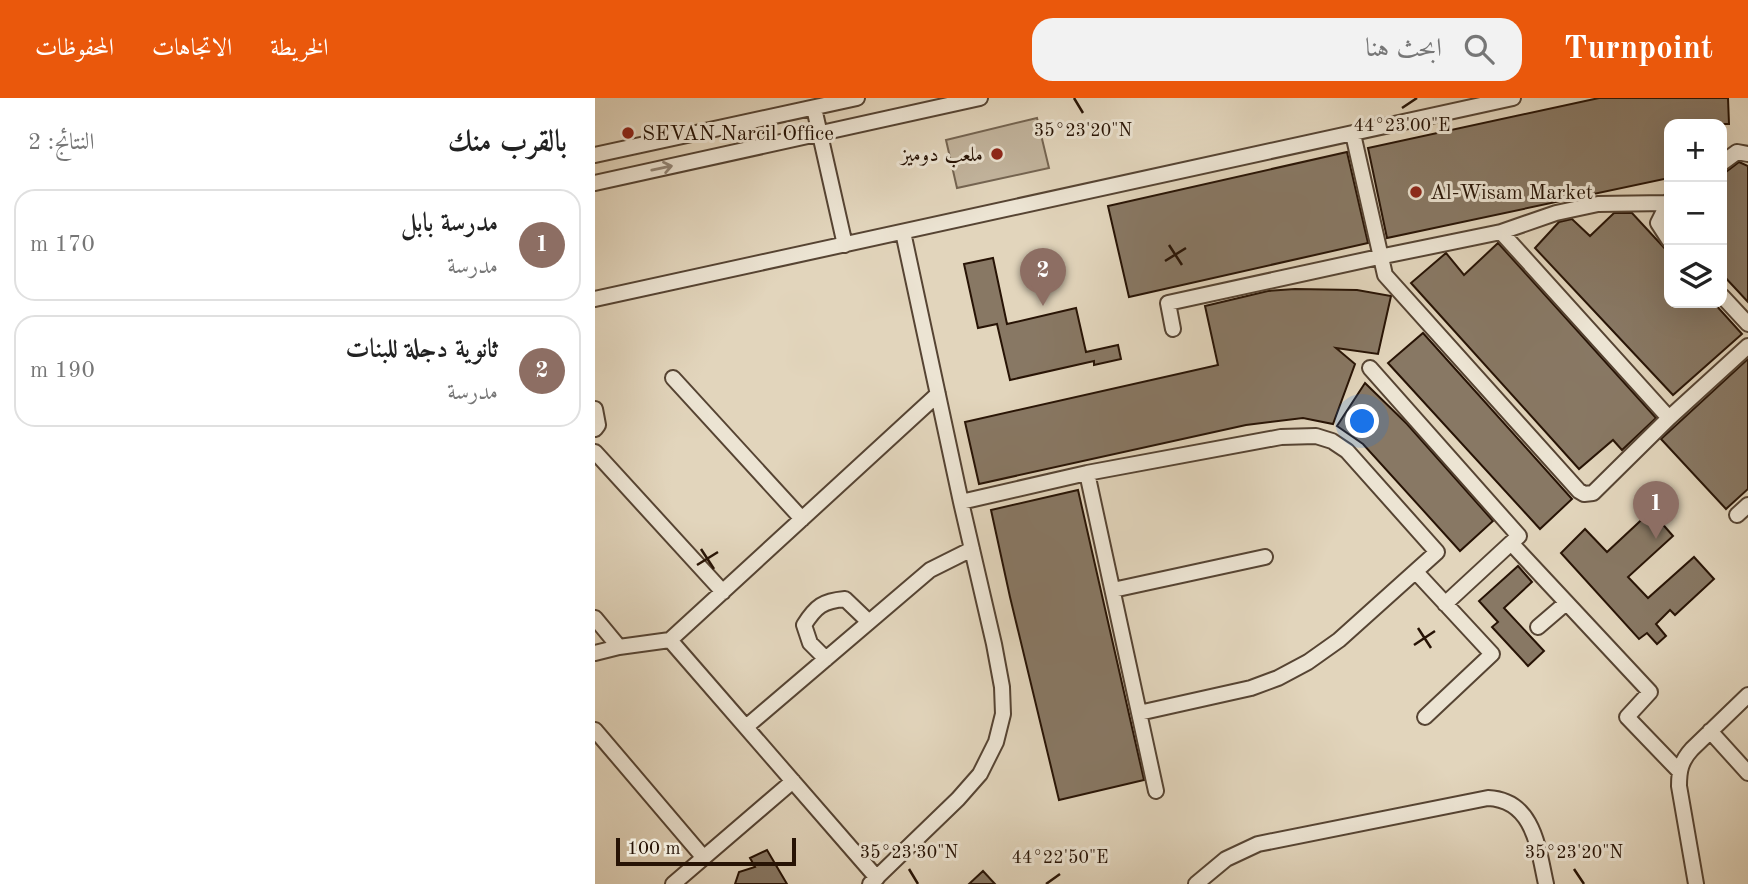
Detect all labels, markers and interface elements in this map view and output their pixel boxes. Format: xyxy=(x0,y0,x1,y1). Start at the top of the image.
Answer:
search box xyxy=(1032,18,1522,81)
icon: search xyxy=(1460,30,1498,68)
text: Turnpoint xyxy=(1564,33,1713,66)
text: ابحث هنا xyxy=(1365,36,1442,62)
text: المحفوظات xyxy=(35,37,114,61)
text: الاتجاهات xyxy=(152,37,232,61)
text: الخريطة xyxy=(270,37,329,61)
text: 44°23'00"E xyxy=(1354,117,1450,135)
map controls xyxy=(1664,119,1727,308)
button: + xyxy=(1664,119,1727,182)
text: 35°23'20"N xyxy=(1034,122,1132,140)
place label: SEVAN Narcil Office xyxy=(642,124,834,145)
marker: SEVAN Narcil Office xyxy=(620,125,636,141)
text: بالقرب منك xyxy=(448,128,567,158)
text: النتائج: 2 xyxy=(28,131,95,154)
place label: ملعب دوميز xyxy=(899,145,983,168)
marker: ملعب دوميز xyxy=(989,146,1005,162)
one-way arrow xyxy=(650,161,673,174)
button: − xyxy=(1664,182,1727,245)
place label: Al-Wisam Market xyxy=(1430,183,1593,204)
marker: Al-Wisam Market xyxy=(1408,184,1424,200)
text: مدرسة بابل xyxy=(401,211,498,237)
text: 170 m xyxy=(30,233,95,256)
text: 1 xyxy=(535,233,549,256)
button: layers xyxy=(1664,245,1727,308)
pin: 2 xyxy=(1020,248,1066,306)
text: مدرسة xyxy=(447,255,498,278)
text: ثانوية دجلة للبنات xyxy=(345,337,498,363)
text: 190 m xyxy=(30,359,95,382)
text: 2 xyxy=(535,359,549,382)
text: مدرسة xyxy=(447,381,498,404)
your location xyxy=(1345,404,1379,438)
pin: 1 xyxy=(1633,481,1679,539)
scale bar xyxy=(616,835,796,867)
text: 100 m xyxy=(627,840,680,859)
text: 35°23'30"N xyxy=(860,844,958,862)
text: 35°23'20"N xyxy=(1525,844,1623,862)
text: 44°22'50"E xyxy=(1012,849,1108,867)

